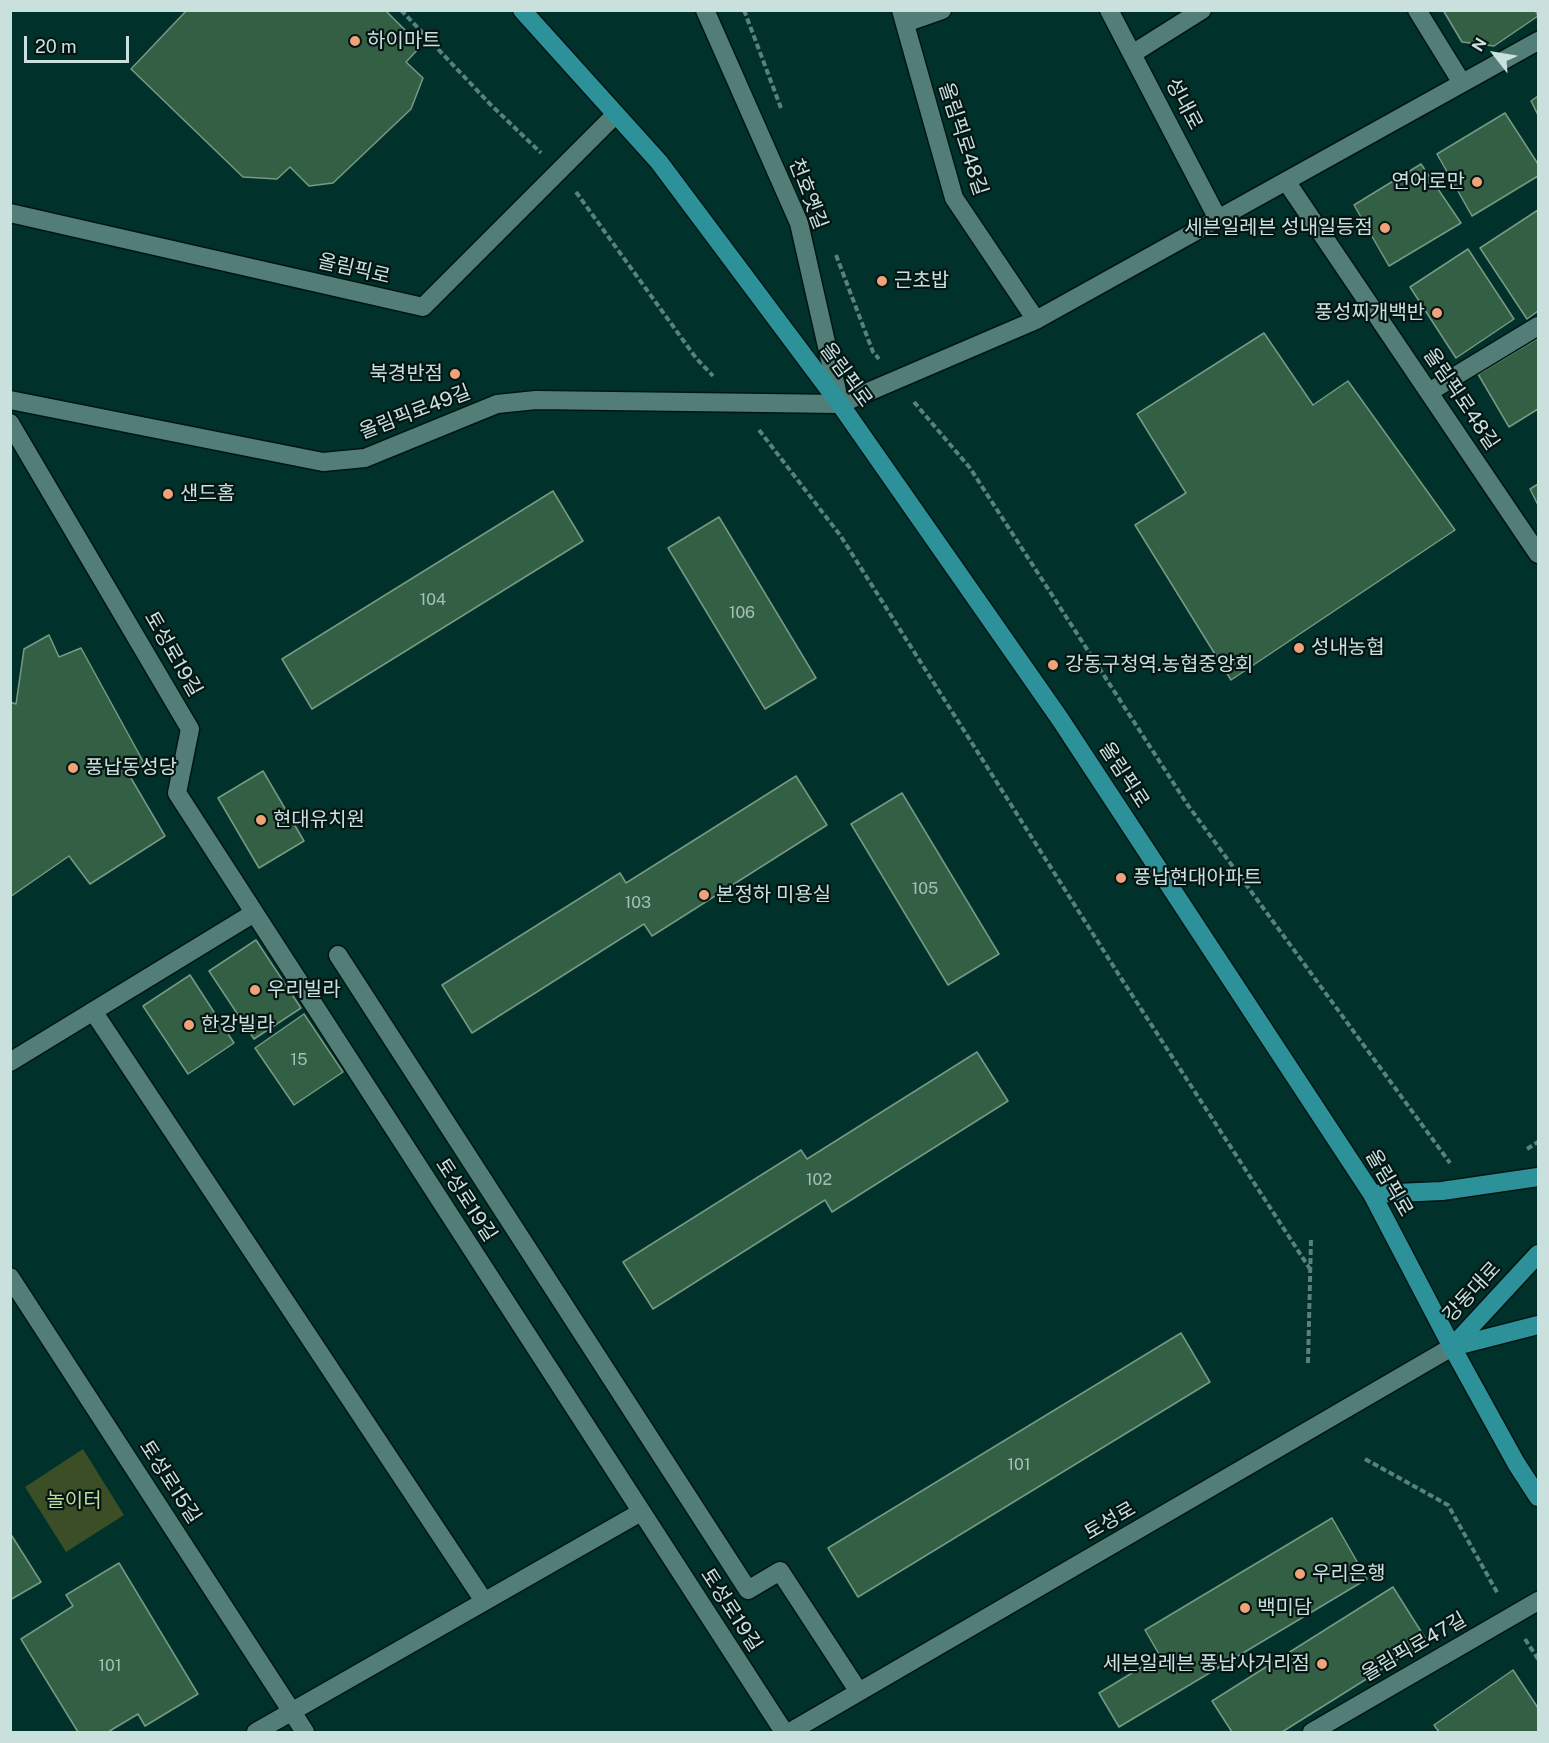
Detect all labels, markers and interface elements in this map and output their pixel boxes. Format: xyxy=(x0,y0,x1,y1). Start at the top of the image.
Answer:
scale bar xyxy=(27,24,132,62)
north arrow xyxy=(1465,24,1525,84)
place label: 하이마트 xyxy=(367,29,441,53)
marker: 하이마트 xyxy=(348,34,362,48)
text: N xyxy=(1468,34,1491,55)
text: 20 m xyxy=(35,36,77,57)
street label: 성내로 xyxy=(1160,74,1208,134)
street label: 올림픽로48길 xyxy=(933,79,993,199)
street label: 천호옛길 xyxy=(784,155,832,233)
place label: 연어로만 xyxy=(1391,170,1465,194)
marker: 연어로만 xyxy=(1470,175,1484,189)
place label: 세븐일레븐 성내일등점 xyxy=(1184,216,1373,240)
marker: 세븐일레븐 성내일등점 xyxy=(1378,221,1392,235)
street label: 올림픽로 xyxy=(315,249,393,289)
place label: 근초밥 xyxy=(894,269,949,293)
marker: 근초밥 xyxy=(875,274,889,288)
place label: 풍성찌개백반 xyxy=(1315,301,1425,325)
marker: 풍성찌개백반 xyxy=(1430,306,1444,320)
street label: 올림픽로 xyxy=(815,338,877,412)
street label: 올림픽로48길 xyxy=(1418,344,1504,454)
place label: 북경반점 xyxy=(369,362,443,386)
marker: 북경반점 xyxy=(448,367,462,381)
street label: 올림픽로49길 xyxy=(356,380,474,444)
place label: 샌드홈 xyxy=(180,482,235,506)
marker: 샌드홈 xyxy=(161,487,175,501)
house number: 104 xyxy=(420,590,446,610)
house number: 106 xyxy=(729,603,755,623)
street label: 토성로19길 xyxy=(139,607,207,701)
place label: 성내농협 xyxy=(1311,636,1385,660)
marker: 성내농협 xyxy=(1292,641,1306,655)
place label: 강동구청역.농협중앙회 xyxy=(1065,653,1253,677)
marker: 강동구청역.농협중앙회 xyxy=(1046,658,1060,672)
street label: 올림픽로 xyxy=(1094,738,1154,812)
place label: 풍납동성당 xyxy=(85,756,177,780)
marker: 풍납동성당 xyxy=(66,761,80,775)
place label: 현대유치원 xyxy=(273,808,365,832)
marker: 현대유치원 xyxy=(254,813,268,827)
place label: 풍납현대아파트 xyxy=(1133,866,1262,890)
marker: 풍납현대아파트 xyxy=(1114,871,1128,885)
house number: 105 xyxy=(912,879,938,899)
place label: 본정하 미용실 xyxy=(716,883,831,907)
marker: 본정하 미용실 xyxy=(697,888,711,902)
house number: 103 xyxy=(625,893,651,913)
place label: 우리빌라 xyxy=(267,978,341,1002)
marker: 우리빌라 xyxy=(248,983,262,997)
place label: 한강빌라 xyxy=(201,1013,275,1037)
marker: 한강빌라 xyxy=(182,1018,196,1032)
house number: 15 xyxy=(291,1050,307,1070)
street label: 올림픽로 xyxy=(1360,1145,1418,1221)
street label: 토성로19길 xyxy=(430,1154,502,1246)
house number: 102 xyxy=(806,1170,832,1190)
street label: 강동대로 xyxy=(1438,1257,1506,1327)
street label: 토성로15길 xyxy=(134,1436,206,1528)
house number: 101 xyxy=(1008,1455,1030,1475)
park label: 놀이터 xyxy=(46,1489,102,1513)
street label: 토성로 xyxy=(1080,1497,1140,1545)
place label: 우리은행 xyxy=(1312,1562,1386,1586)
street label: 토성로19길 xyxy=(695,1564,767,1656)
marker: 우리은행 xyxy=(1293,1567,1307,1581)
place label: 백미담 xyxy=(1257,1596,1312,1620)
marker: 백미담 xyxy=(1238,1601,1252,1615)
street label: 올림픽로47길 xyxy=(1358,1607,1470,1687)
place label: 세븐일레븐 풍납사거리점 xyxy=(1103,1652,1310,1676)
house number: 101 xyxy=(99,1656,121,1676)
marker: 세븐일레븐 풍납사거리점 xyxy=(1315,1657,1329,1671)

